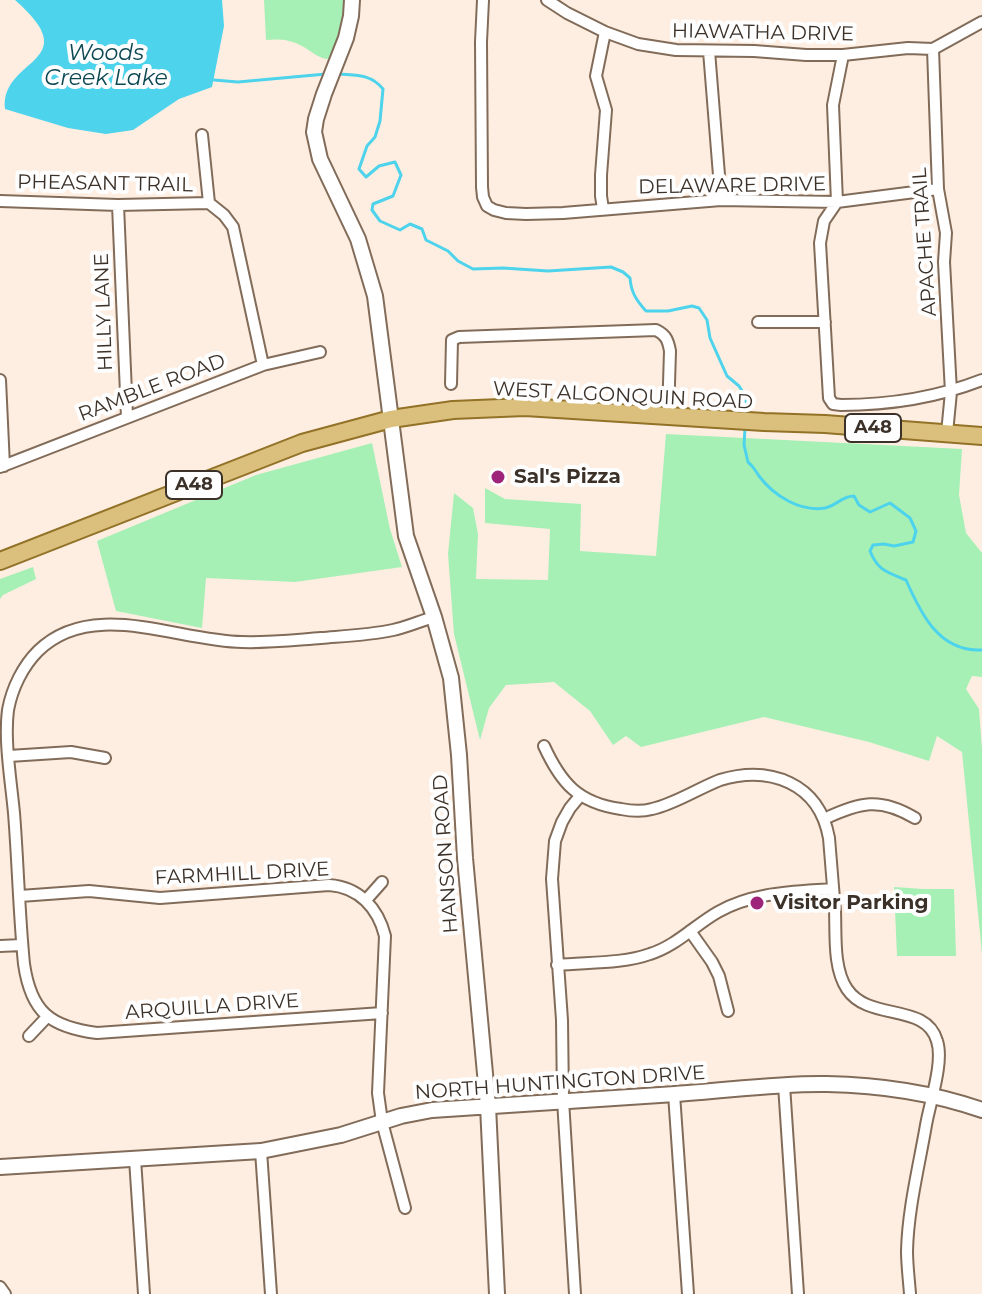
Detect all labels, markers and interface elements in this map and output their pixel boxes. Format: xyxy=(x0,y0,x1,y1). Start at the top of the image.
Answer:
street label: HIAWATHA DRIVE xyxy=(672,19,854,47)
water label: Woods Creek Lake xyxy=(44,41,168,92)
street label: APACHE TRAIL xyxy=(908,167,942,317)
street label: PHEASANT TRAIL xyxy=(17,170,193,198)
street label: DELAWARE DRIVE xyxy=(638,172,826,200)
street label: HILLY LANE xyxy=(90,253,118,371)
street label: RAMBLE ROAD xyxy=(75,349,229,427)
street label: WEST ALGONQUIN ROAD xyxy=(492,377,754,415)
road number: A48 xyxy=(845,414,901,442)
place label: Sal's Pizza xyxy=(514,465,621,489)
marker: Sal's Pizza xyxy=(489,468,507,486)
road number: A48 xyxy=(166,471,222,499)
street label: HANSON ROAD xyxy=(428,774,464,934)
street label: FARMHILL DRIVE xyxy=(154,857,330,891)
place label: Visitor Parking xyxy=(773,891,928,915)
marker: Visitor Parking xyxy=(748,894,766,912)
street label: ARQUILLA DRIVE xyxy=(124,989,300,1025)
street label: NORTH HUNTINGTON DRIVE xyxy=(414,1061,706,1105)

